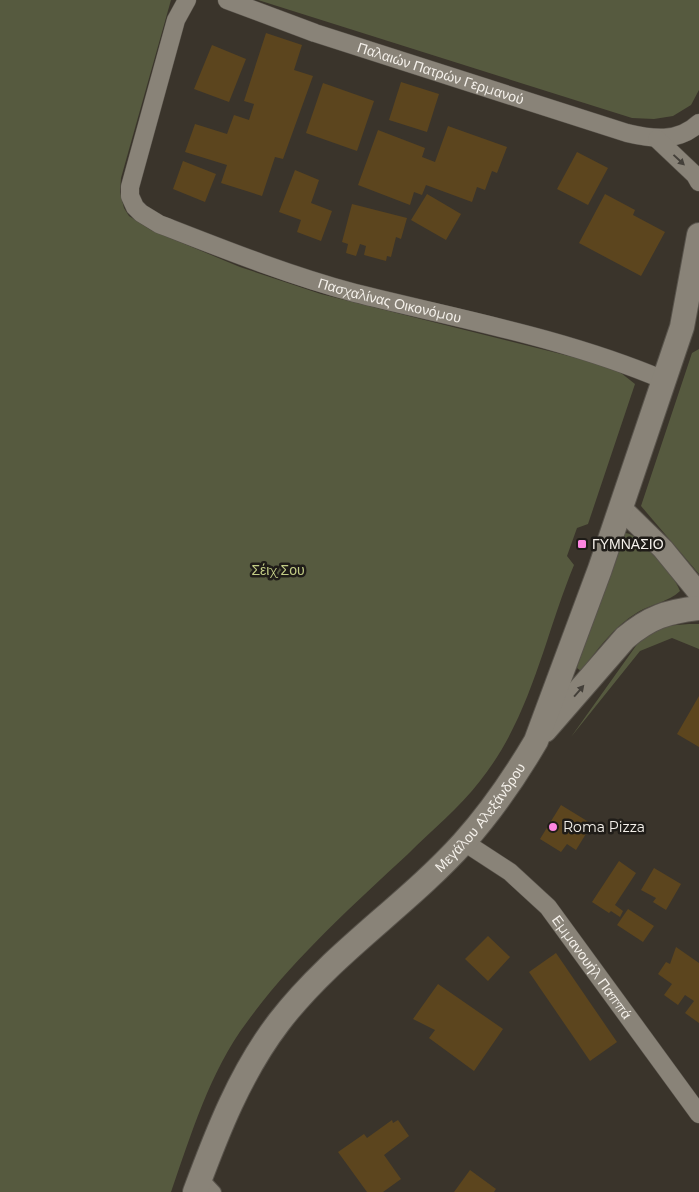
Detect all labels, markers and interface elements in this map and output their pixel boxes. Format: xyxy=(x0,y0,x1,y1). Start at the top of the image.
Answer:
street label: Παλαιών Πατρών Γερμανού xyxy=(355,38,526,108)
one-way arrow xyxy=(673,154,685,166)
street label: Πασχαλίνας Οικονόμου xyxy=(316,274,463,327)
place label: ΓΥΜΝΑΣΙΟ xyxy=(592,535,664,553)
marker: ΓΥΜΝΑΣΙΟ xyxy=(576,538,588,550)
park label: Σέιχ Σου xyxy=(251,561,305,579)
one-way arrow xyxy=(574,684,585,697)
street label: Μεγάλου Αλεξάνδρου xyxy=(431,759,529,876)
place label: Roma Pizza xyxy=(563,818,645,836)
marker: Roma Pizza xyxy=(547,821,559,833)
street label: Εμμανουήλ Παππά xyxy=(548,912,636,1023)

